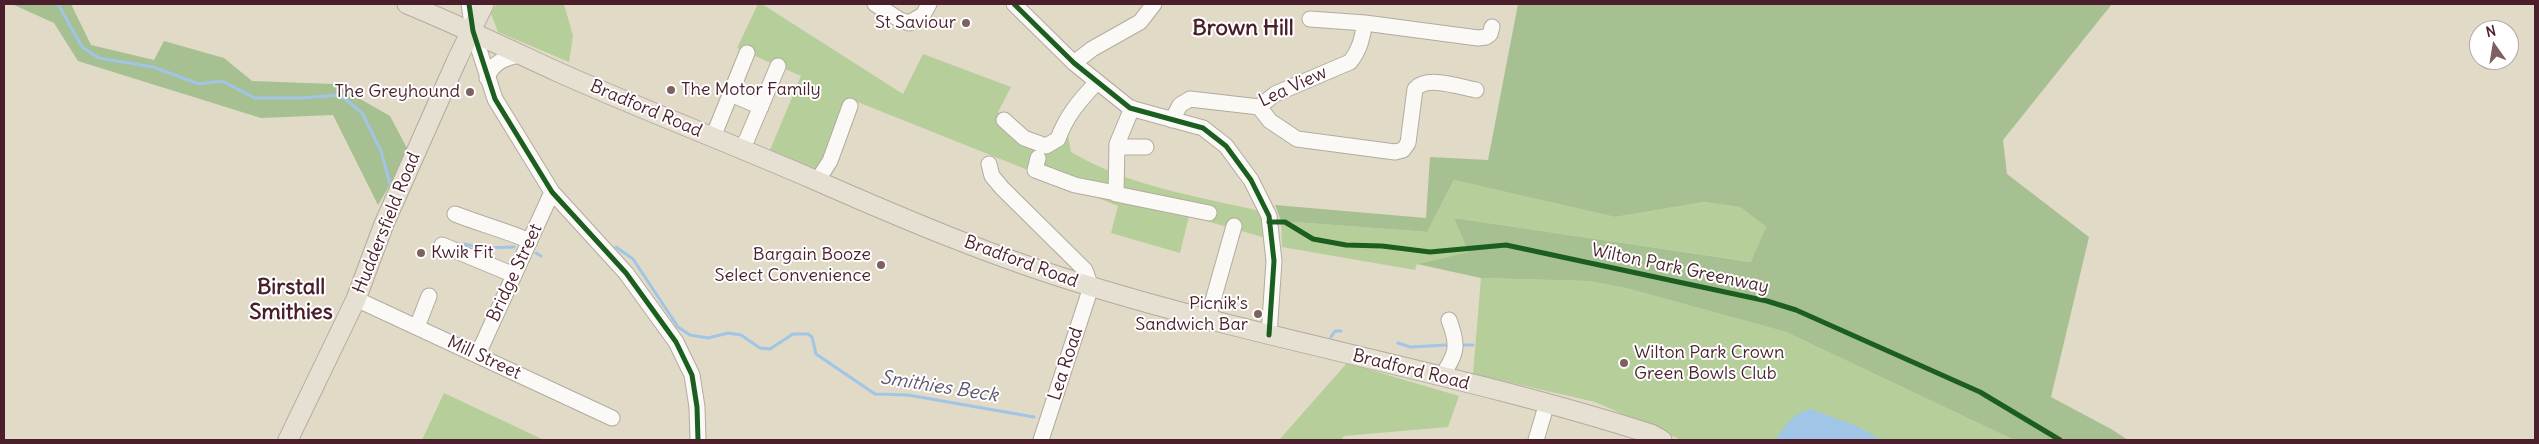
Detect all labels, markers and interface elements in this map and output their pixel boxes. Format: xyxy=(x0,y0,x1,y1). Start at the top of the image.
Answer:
place label: St Saviour xyxy=(875,12,956,34)
district label: Brown Hill xyxy=(1192,16,1294,42)
marker: St Saviour xyxy=(960,17,972,29)
north arrow xyxy=(2469,20,2519,70)
text: N xyxy=(2484,21,2498,41)
street label: Lea View xyxy=(1256,62,1330,112)
street label: Bradford Road xyxy=(587,76,705,142)
place label: The Motor Family xyxy=(681,79,821,101)
place label: The Greyhound xyxy=(334,81,460,103)
marker: The Motor Family xyxy=(665,84,677,96)
marker: The Greyhound xyxy=(464,86,476,98)
street label: Huddersfield Road xyxy=(349,149,425,297)
street label: Bridge Street xyxy=(483,220,547,326)
street label: Bradford Road xyxy=(961,231,1081,293)
street label: Wilton Park Greenway xyxy=(1589,240,1771,298)
place label: Kwik Fit xyxy=(431,242,493,264)
place label: Bargain Booze Select Convenience xyxy=(714,244,871,286)
marker: Kwik Fit xyxy=(415,247,427,259)
marker: Bargain Booze Select Convenience xyxy=(875,259,887,271)
district label: Birstall Smithies xyxy=(249,275,333,326)
place label: Picnik's Sandwich Bar xyxy=(1135,293,1248,336)
marker: Picnik's Sandwich Bar xyxy=(1252,308,1264,320)
street label: Lea Road xyxy=(1044,325,1088,403)
street label: Mill Street xyxy=(444,332,524,384)
place label: Wilton Park Crown Green Bowls Club xyxy=(1634,342,1784,384)
street label: Bradford Road xyxy=(1350,345,1472,395)
marker: Wilton Park Crown Green Bowls Club xyxy=(1618,357,1630,369)
water label: Smithies Beck xyxy=(879,366,999,408)

